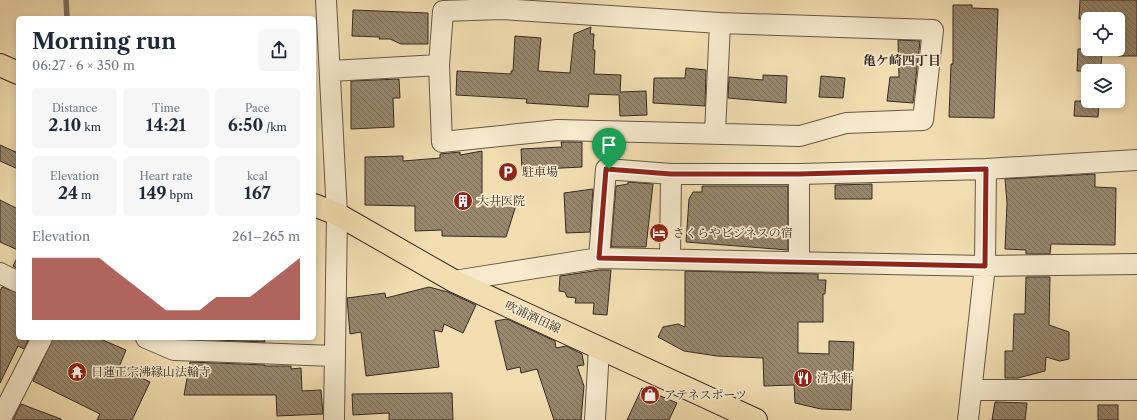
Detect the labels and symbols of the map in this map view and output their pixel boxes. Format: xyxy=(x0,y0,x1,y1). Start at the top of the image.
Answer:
district label: 亀ケ崎四丁目 xyxy=(863,52,941,68)
pin xyxy=(592,128,626,169)
parking icon: 駐車場 xyxy=(497,161,519,183)
place label: 駐車場 xyxy=(522,164,558,179)
building icon: 大井医院 xyxy=(452,190,474,212)
place label: 大井医院 xyxy=(477,193,525,208)
hotel icon: さくらやビジネスの宿 xyxy=(648,222,670,244)
place label: さくらやビジネスの宿 xyxy=(673,225,793,240)
street label: 吹浦酒田線 xyxy=(503,297,564,336)
temple icon: 日蓮正宗沸縁山法輪寺 xyxy=(66,361,88,383)
place label: 日蓮正宗沸縁山法輪寺 xyxy=(91,364,211,379)
restaurant icon: 清水軒 xyxy=(792,367,814,389)
place label: 清水軒 xyxy=(817,370,853,385)
shop icon: アテネスポーツ xyxy=(639,384,661,406)
place label: アテネスポーツ xyxy=(664,387,747,402)

